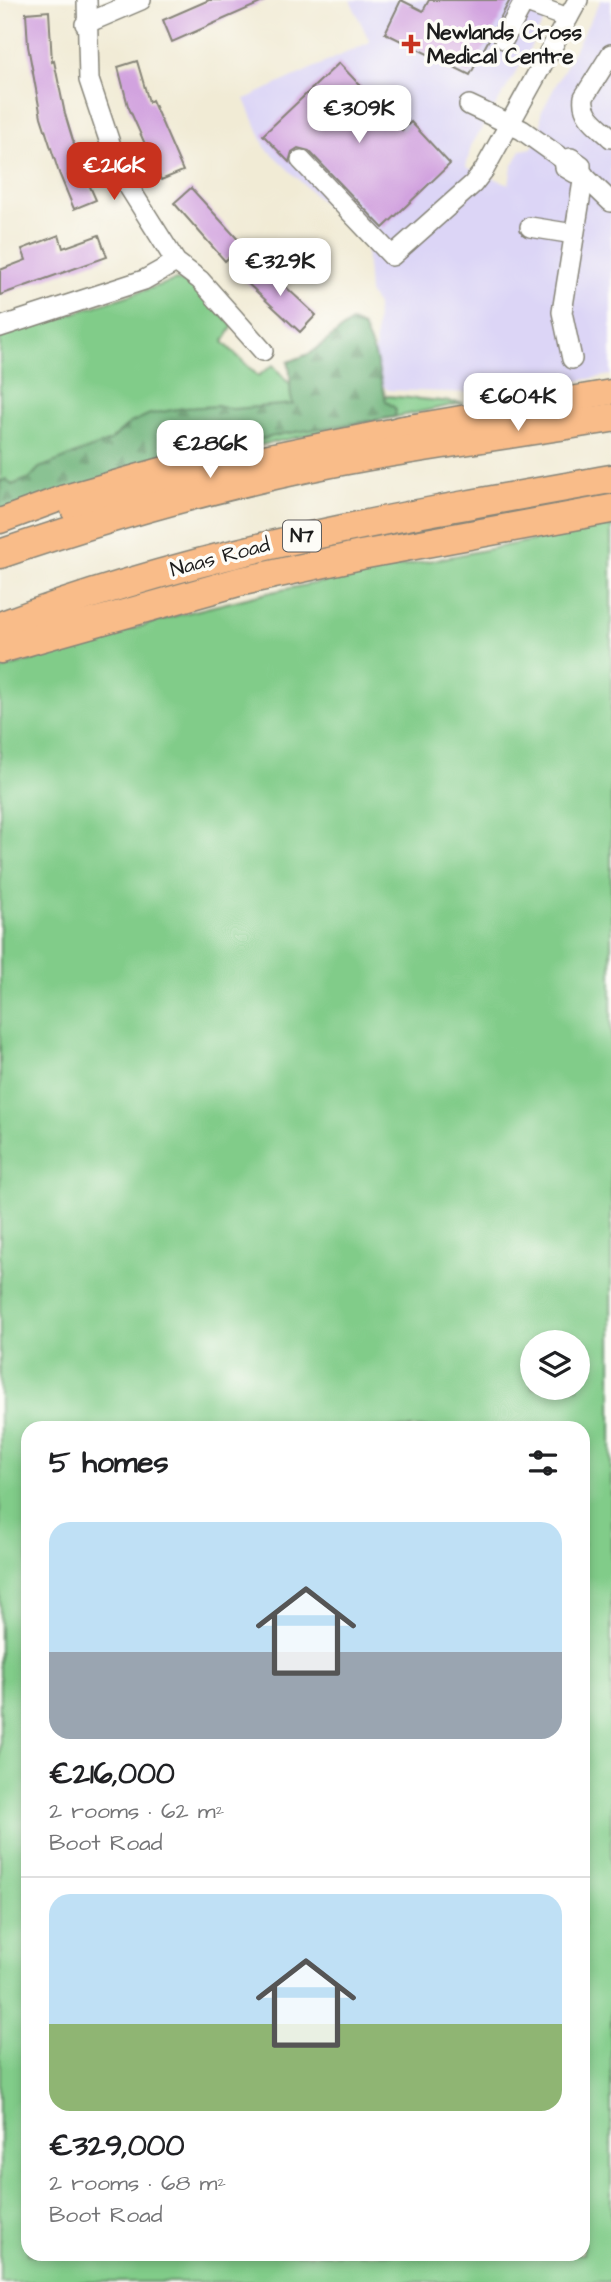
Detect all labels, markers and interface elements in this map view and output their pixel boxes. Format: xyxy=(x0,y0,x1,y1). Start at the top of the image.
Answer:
place label: Newlands Cross Medical Centre xyxy=(427,18,583,71)
marker: Newlands Cross Medical Centre xyxy=(401,34,421,54)
pin: €309K xyxy=(310,86,408,145)
text: €309K xyxy=(323,92,395,124)
pin: €216K xyxy=(65,142,163,202)
text: €216K xyxy=(83,149,145,181)
pin: €329K xyxy=(231,238,329,298)
text: €329K xyxy=(245,245,315,277)
pin: €604K xyxy=(469,374,567,433)
text: €604K xyxy=(480,380,556,412)
pin: €286K xyxy=(161,420,259,480)
text: €286K xyxy=(173,427,247,459)
road number: N7 xyxy=(283,520,321,552)
street label: Naas Road xyxy=(167,530,273,584)
map controls xyxy=(520,1330,590,1400)
button: layers xyxy=(520,1330,590,1400)
text: 5 homes xyxy=(49,1442,169,1484)
icon: filters xyxy=(524,1444,562,1482)
icon: home xyxy=(243,1568,369,1694)
text: €216,000 xyxy=(49,1753,175,1795)
text: 2 rooms · 62 m² xyxy=(49,1795,224,1827)
text: Boot Road xyxy=(49,1827,163,1859)
icon: home xyxy=(243,1940,369,2066)
text: €329,000 xyxy=(49,2125,184,2167)
text: 2 rooms · 68 m² xyxy=(49,2167,226,2199)
text: Boot Road xyxy=(49,2199,163,2231)

